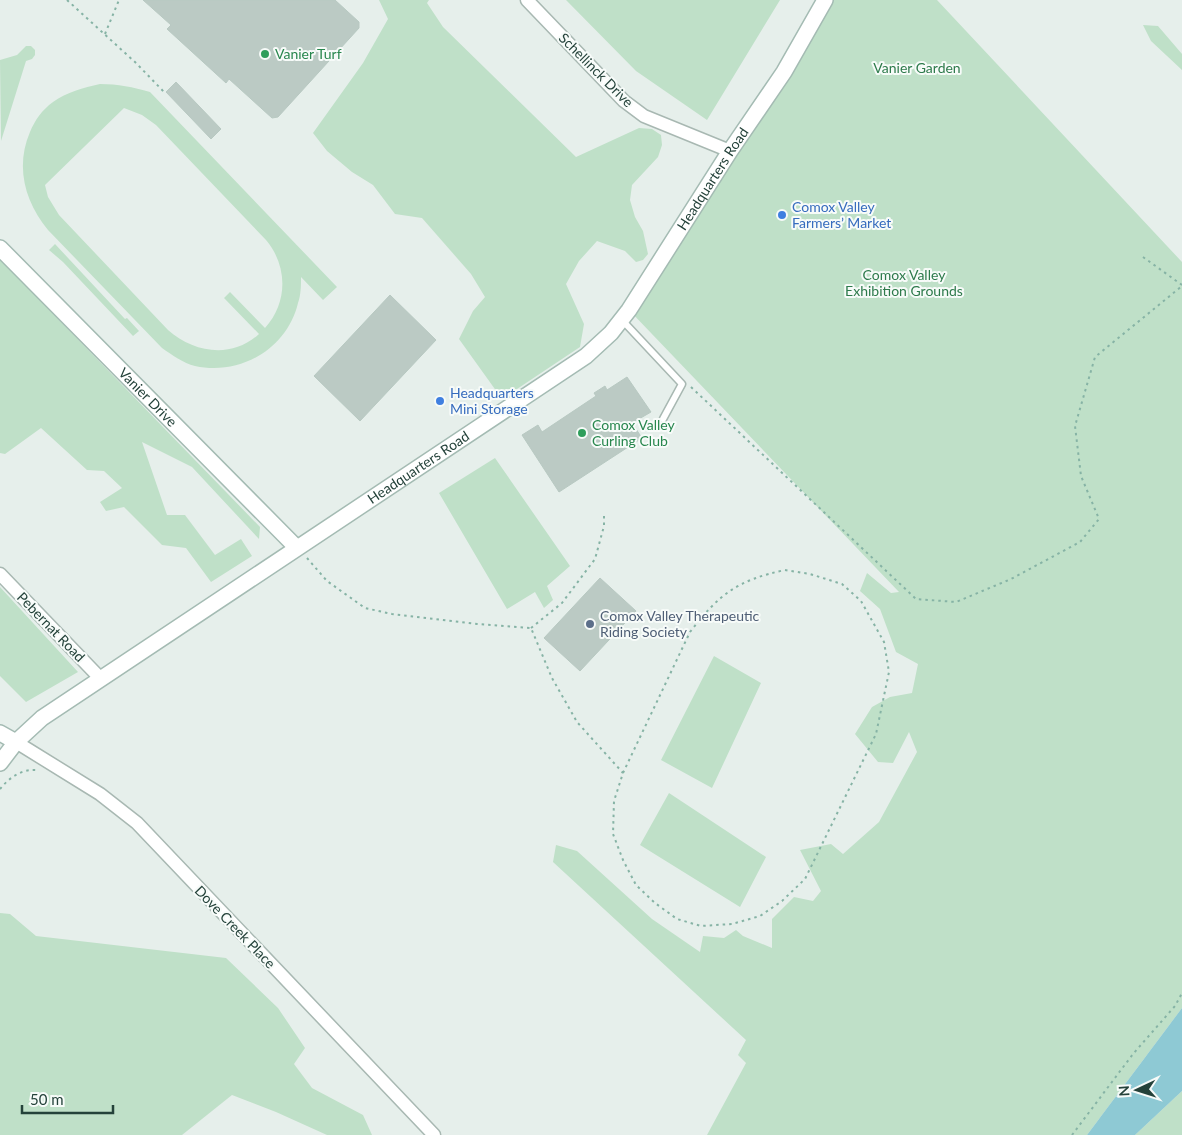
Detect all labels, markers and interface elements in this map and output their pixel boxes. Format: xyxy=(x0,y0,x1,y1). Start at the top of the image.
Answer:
street label: Schellinck Drive xyxy=(556,29,637,110)
place label: Vanier Turf xyxy=(275,45,342,62)
marker: Vanier Turf xyxy=(259,48,271,60)
park label: Vanier Garden xyxy=(873,59,961,76)
street label: Headquarters Road xyxy=(673,124,752,233)
place label: Comox Valley Farmers’ Market xyxy=(792,198,891,231)
marker: Comox Valley Farmers’ Market xyxy=(776,209,788,221)
park label: Comox Valley Exhibition Grounds xyxy=(845,266,963,299)
street label: Vanier Drive xyxy=(115,364,181,430)
place label: Headquarters Mini Storage xyxy=(450,384,534,417)
marker: Headquarters Mini Storage xyxy=(434,395,446,407)
place label: Comox Valley Curling Club xyxy=(592,416,676,449)
street label: Headquarters Road xyxy=(364,427,472,507)
marker: Comox Valley Curling Club xyxy=(576,427,588,439)
street label: Pebernat Road xyxy=(14,588,89,665)
place label: Comox Valley Therapeutic Riding Society xyxy=(600,607,760,640)
marker: Comox Valley Therapeutic Riding Society xyxy=(584,618,596,630)
street label: Dove Creek Place xyxy=(192,882,279,972)
north arrow xyxy=(1112,1065,1162,1115)
scale bar xyxy=(22,1082,114,1114)
text: N xyxy=(1115,1085,1132,1097)
text: 50 m xyxy=(30,1090,64,1108)

